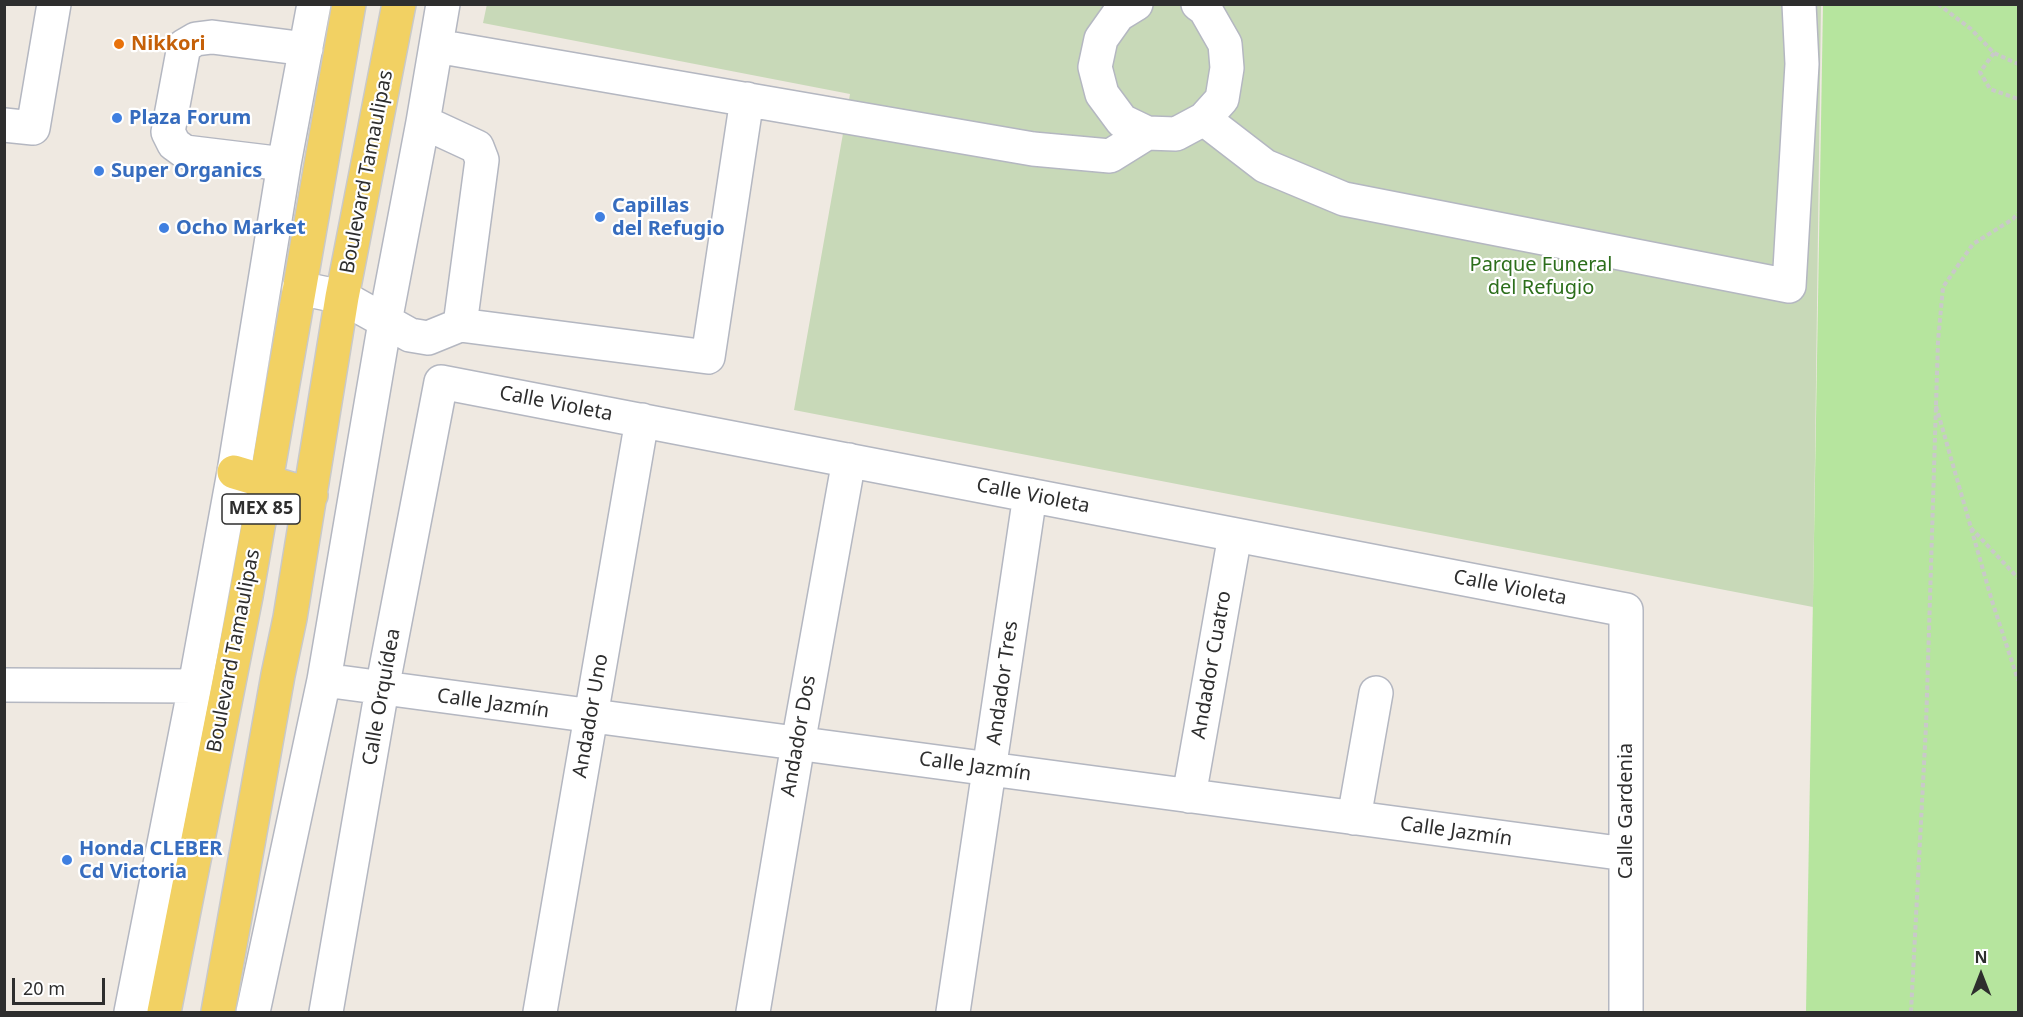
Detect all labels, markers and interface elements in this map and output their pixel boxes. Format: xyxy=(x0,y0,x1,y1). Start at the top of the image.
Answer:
place label: Nikkori xyxy=(131,32,205,56)
marker: Nikkori xyxy=(112,37,126,51)
street label: Boulevard Tamaulipas xyxy=(336,68,398,276)
place label: Plaza Forum xyxy=(129,106,251,130)
marker: Plaza Forum xyxy=(110,111,124,125)
place label: Super Organics xyxy=(111,159,262,183)
marker: Super Organics xyxy=(92,164,106,178)
place label: Capillas del Refugio xyxy=(612,194,725,241)
marker: Capillas del Refugio xyxy=(593,210,607,224)
place label: Ocho Market xyxy=(176,216,306,240)
marker: Ocho Market xyxy=(157,221,171,235)
park label: Parque Funeral del Refugio xyxy=(1470,253,1612,300)
street label: Calle Violeta xyxy=(497,381,615,427)
street label: Calle Violeta xyxy=(974,473,1092,519)
road number: MEX 85 xyxy=(222,494,300,524)
street label: Boulevard Tamaulipas xyxy=(203,547,265,755)
street label: Calle Violeta xyxy=(1451,565,1569,611)
street label: Andador Cuatro xyxy=(1187,589,1237,741)
street label: Andador Tres xyxy=(982,619,1024,747)
street label: Calle Orquídea xyxy=(358,627,406,767)
street label: Andador Uno xyxy=(568,652,614,780)
street label: Andador Dos xyxy=(777,673,821,799)
street label: Calle Jazmín xyxy=(435,684,551,724)
street label: Calle Gardenia xyxy=(1614,743,1638,879)
street label: Calle Jazmín xyxy=(917,747,1033,787)
street label: Calle Jazmín xyxy=(1398,812,1514,852)
place label: Honda CLEBER Cd Victoria xyxy=(79,837,222,884)
marker: Honda CLEBER Cd Victoria xyxy=(60,853,74,867)
north arrow xyxy=(1951,945,2011,1005)
text: N xyxy=(1974,946,1988,968)
scale bar xyxy=(15,966,108,1004)
text: 20 m xyxy=(23,976,65,1000)

